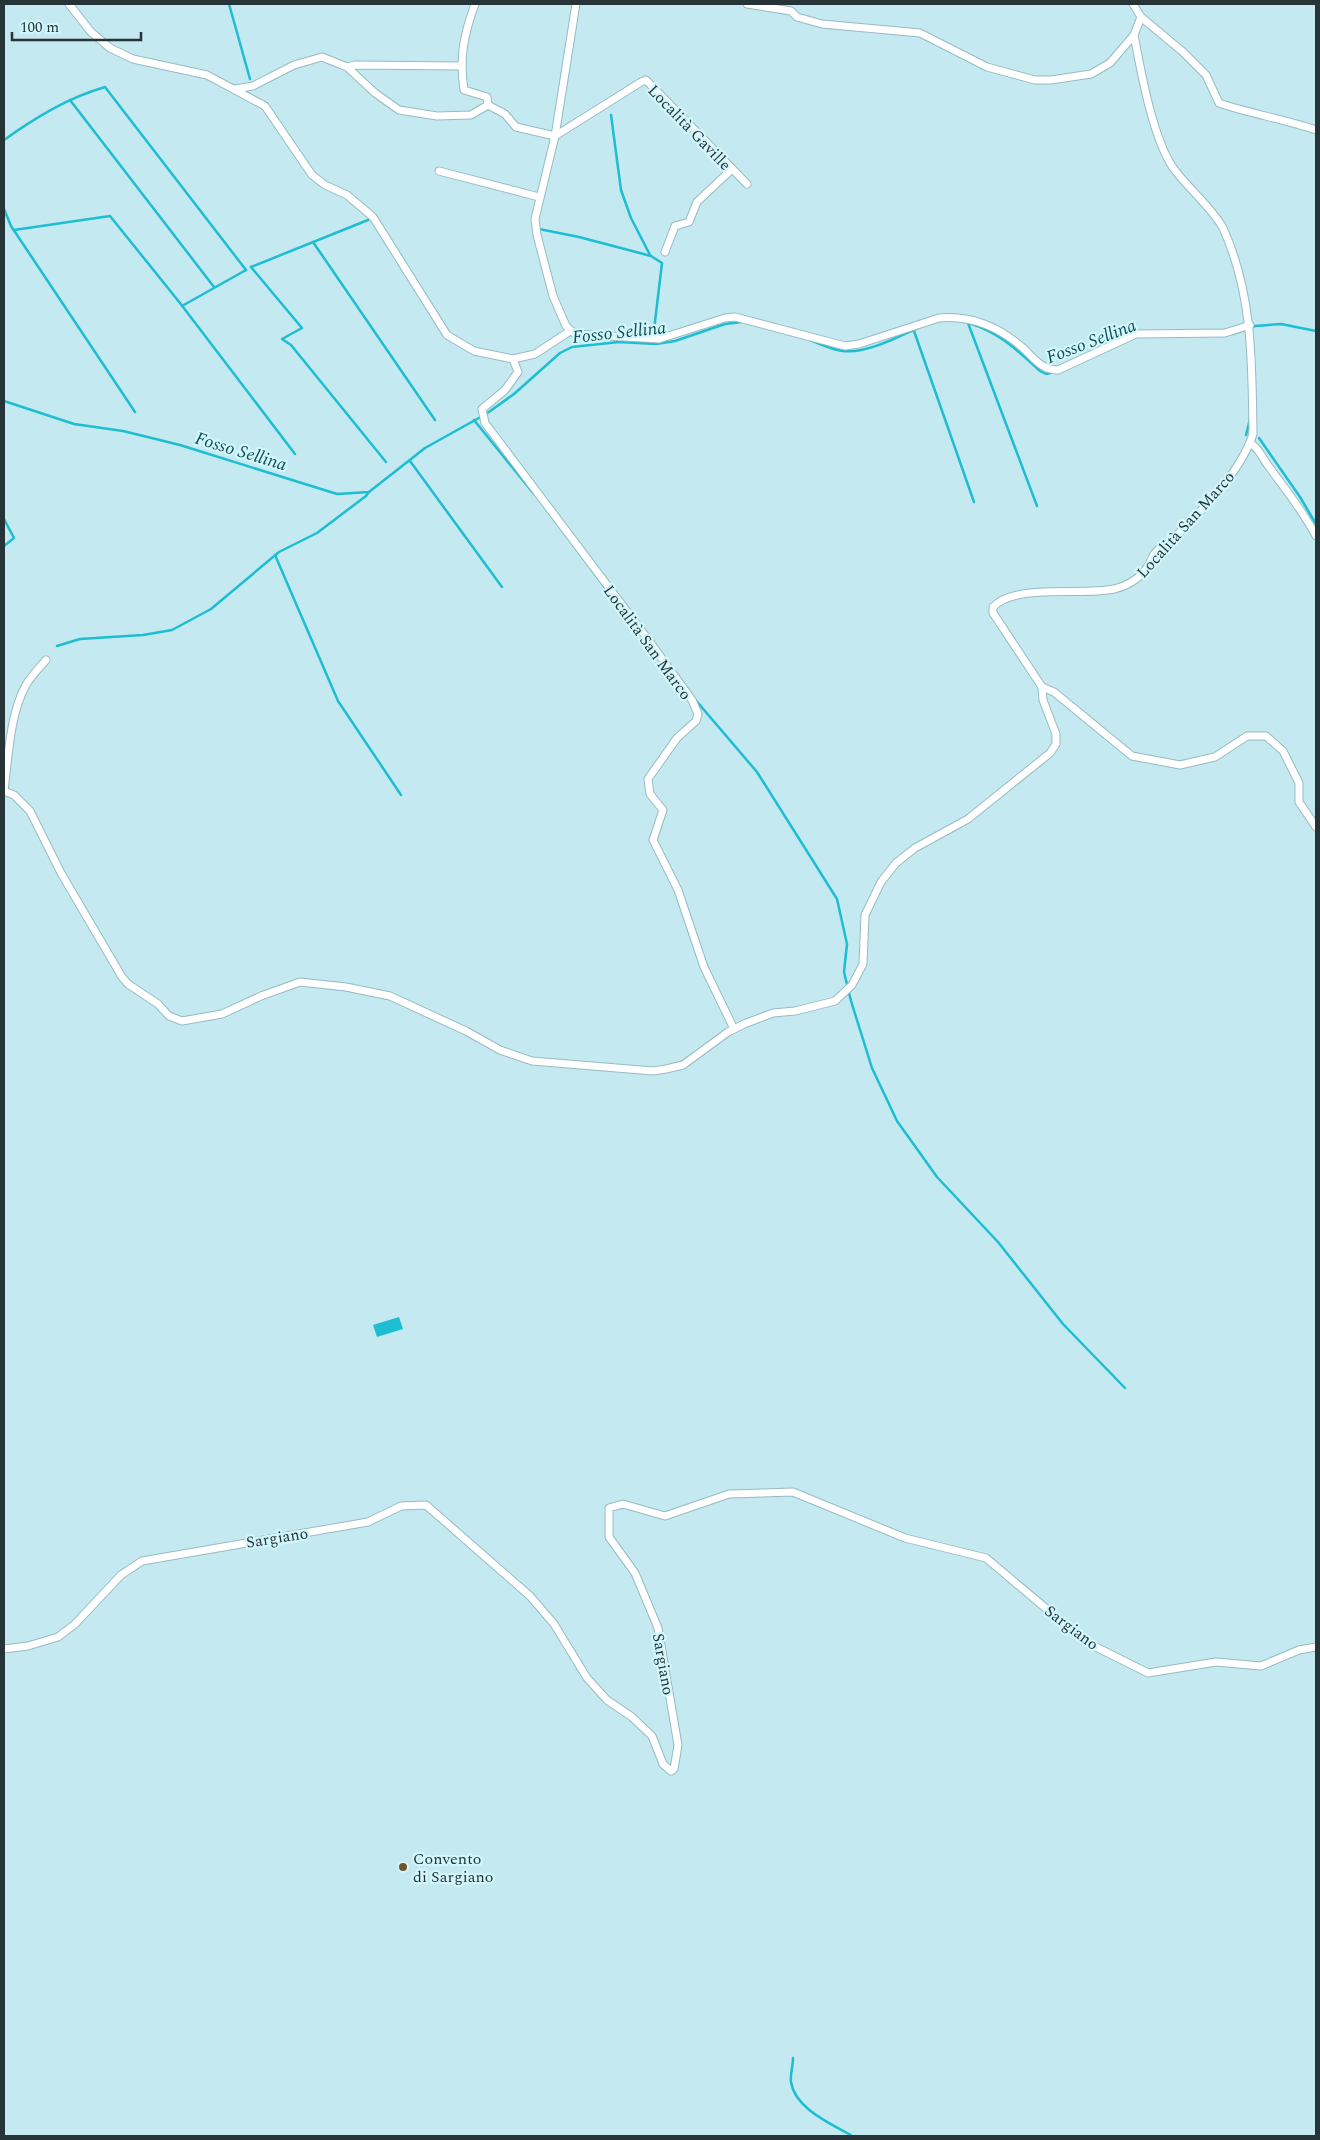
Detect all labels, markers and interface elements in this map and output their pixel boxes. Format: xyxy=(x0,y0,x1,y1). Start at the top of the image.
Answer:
scale bar xyxy=(12,10,141,42)
text: 100 m xyxy=(20,16,59,39)
street label: Località Gaville xyxy=(642,79,737,176)
water label: Fosso Sellina xyxy=(1042,312,1140,371)
water label: Fosso Sellina xyxy=(571,314,667,351)
water label: Fosso Sellina xyxy=(192,425,290,478)
street label: Località San Marco xyxy=(1131,466,1241,584)
street label: Località San Marco xyxy=(597,580,697,705)
street label: Sargiano xyxy=(244,1521,310,1555)
street label: Sargiano xyxy=(1039,1599,1104,1656)
street label: Sargiano xyxy=(646,1631,680,1697)
place label: Convento di Sargiano xyxy=(413,1847,493,1889)
marker: Convento di Sargiano xyxy=(397,1861,409,1873)

